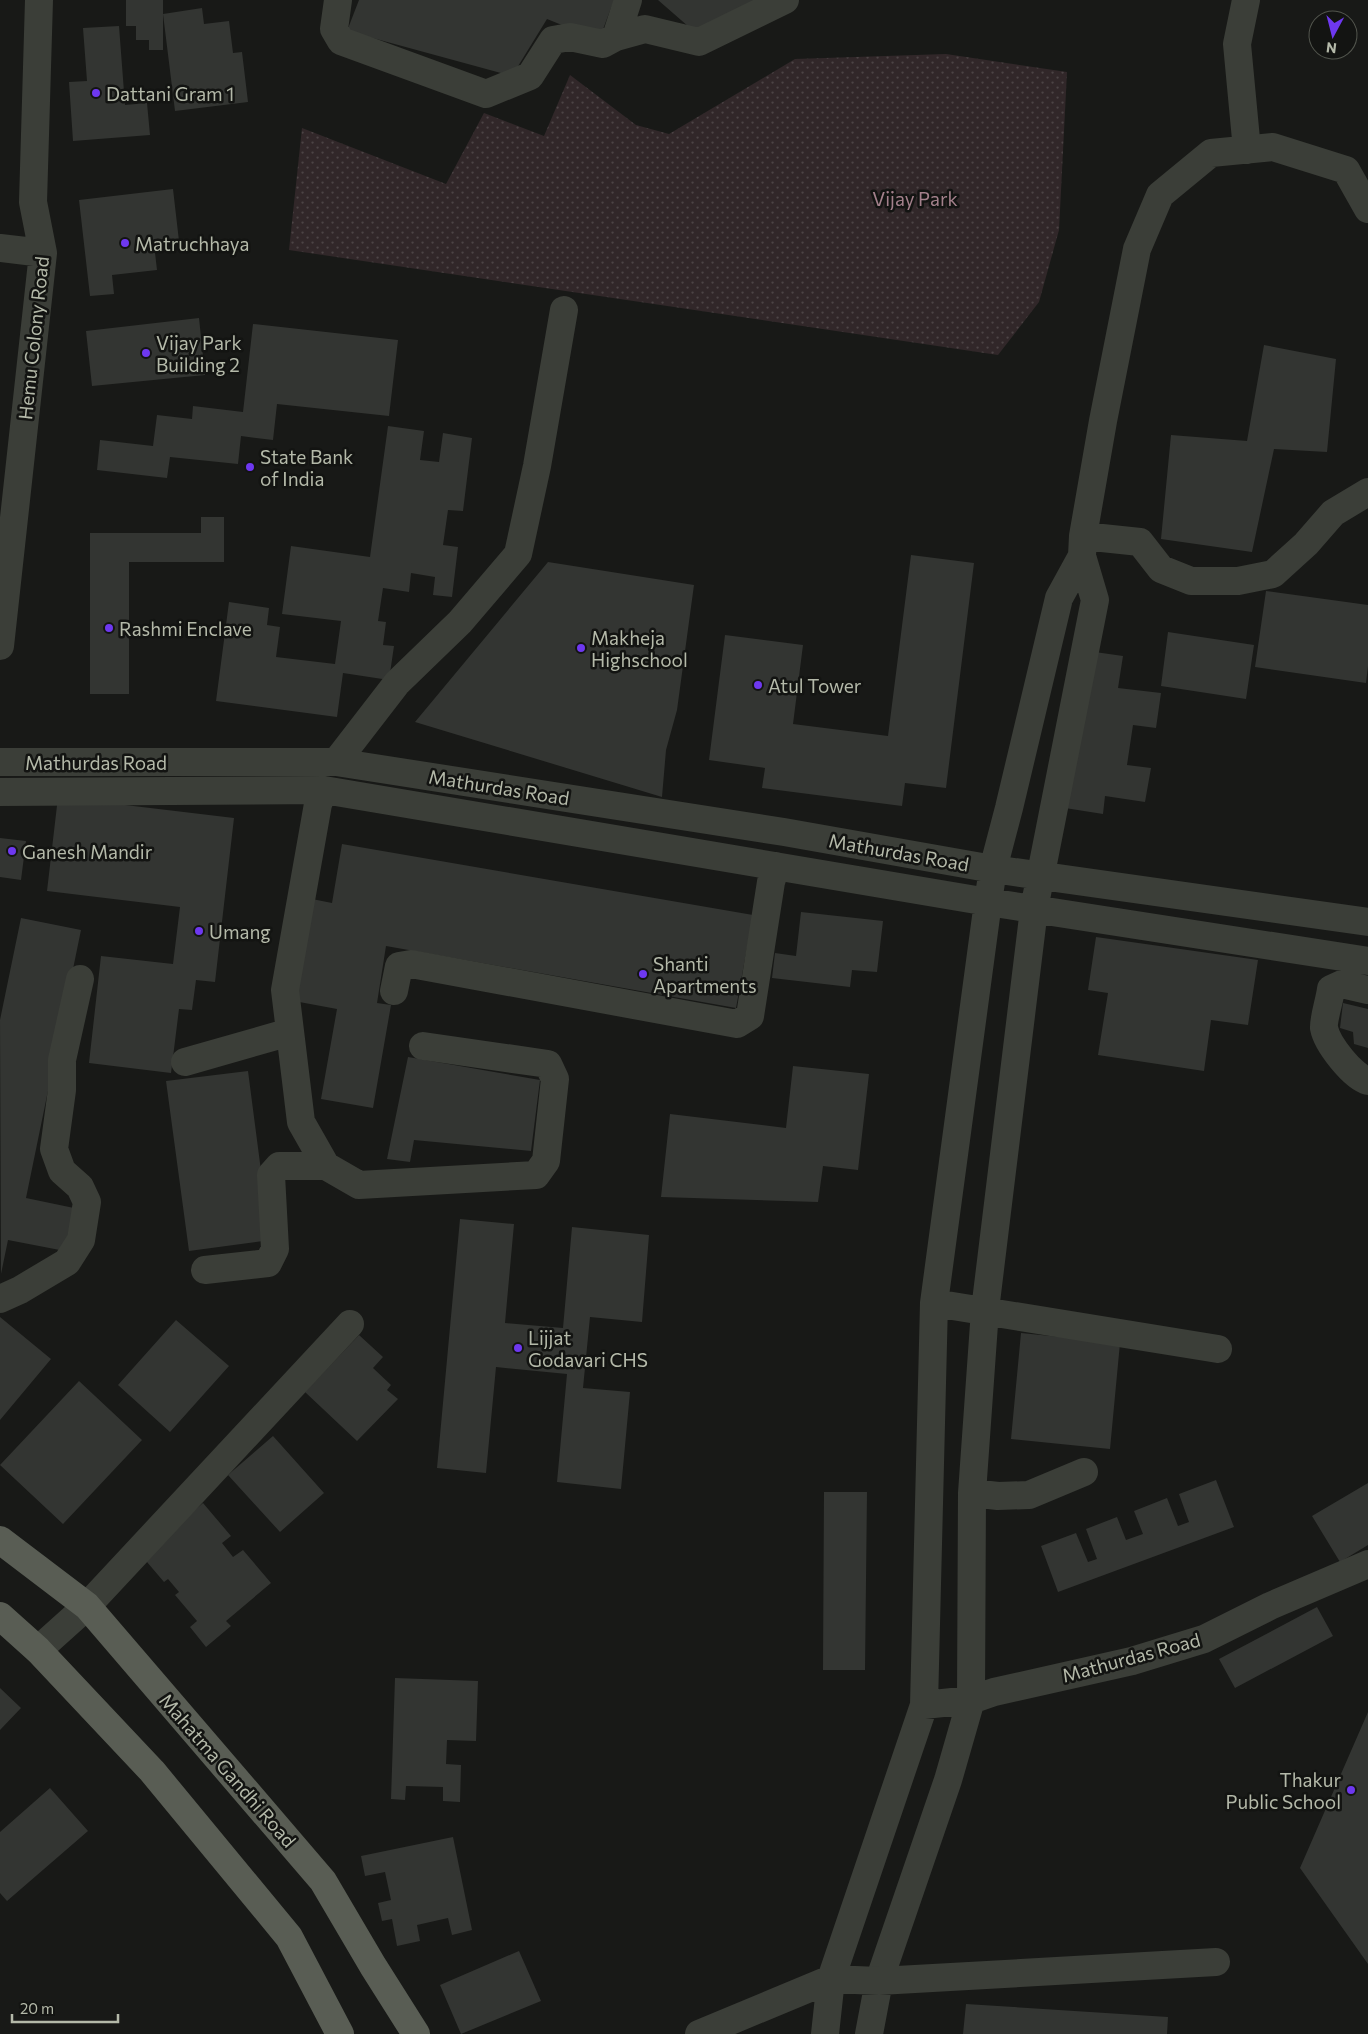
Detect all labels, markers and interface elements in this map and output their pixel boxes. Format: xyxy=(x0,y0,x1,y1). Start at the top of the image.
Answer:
north arrow xyxy=(1308,10,1358,60)
text: N xyxy=(1325,39,1338,57)
place label: Dattani Gram 1 xyxy=(106,82,234,105)
marker: Dattani Gram 1 xyxy=(90,87,102,99)
park label: Vijay Park xyxy=(872,187,958,210)
place label: Matruchhaya xyxy=(135,232,249,255)
marker: Matruchhaya xyxy=(119,237,131,249)
street label: Hemu Colony Road xyxy=(13,255,53,421)
place label: Vijay Park Building 2 xyxy=(156,331,242,376)
marker: Vijay Park Building 2 xyxy=(140,347,152,359)
place label: State Bank of India xyxy=(260,445,353,490)
marker: State Bank of India xyxy=(244,461,256,473)
place label: Rashmi Enclave xyxy=(119,617,252,640)
marker: Rashmi Enclave xyxy=(103,622,115,634)
place label: Makheja Highschool xyxy=(591,626,688,671)
marker: Makheja Highschool xyxy=(575,642,587,654)
place label: Atul Tower xyxy=(768,674,862,697)
marker: Atul Tower xyxy=(752,679,764,691)
street label: Mathurdas Road xyxy=(25,751,167,774)
street label: Mathurdas Road xyxy=(427,765,571,809)
street label: Mathurdas Road xyxy=(827,828,971,876)
place label: Ganesh Mandir xyxy=(22,840,153,863)
marker: Ganesh Mandir xyxy=(6,845,18,857)
place label: Umang xyxy=(209,920,271,943)
marker: Umang xyxy=(193,925,205,937)
place label: Shanti Apartments xyxy=(653,952,757,997)
marker: Shanti Apartments xyxy=(637,968,649,980)
place label: Lijjat Godavari CHS xyxy=(528,1326,648,1371)
marker: Lijjat Godavari CHS xyxy=(512,1342,524,1354)
street label: Mathurdas Road xyxy=(1059,1628,1203,1686)
street label: Mahatma Gandhi Road xyxy=(155,1688,301,1852)
place label: Thakur Public School xyxy=(1226,1768,1341,1813)
marker: Thakur Public School xyxy=(1345,1784,1357,1796)
scale bar xyxy=(12,1992,119,2024)
text: 20 m xyxy=(20,1999,54,2017)

